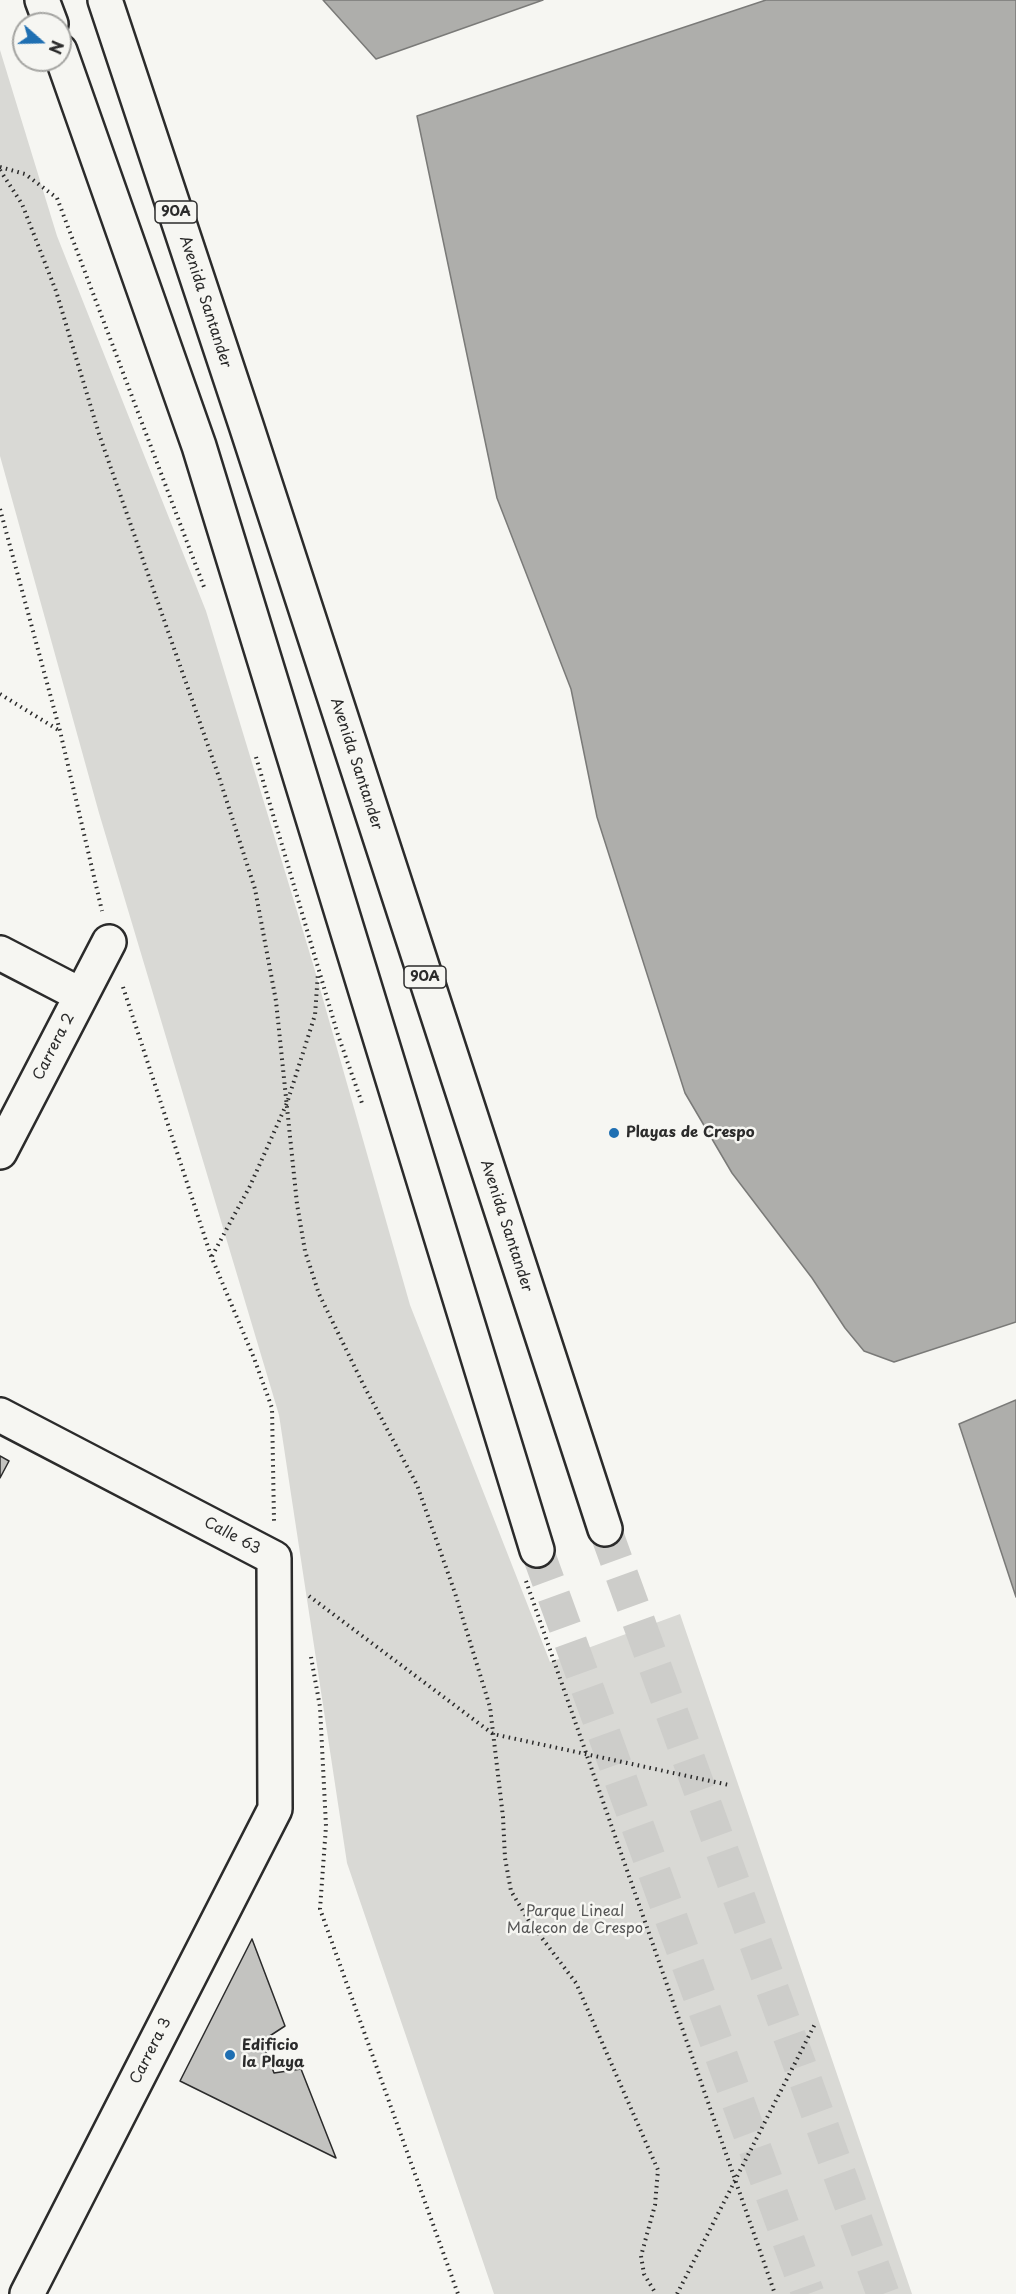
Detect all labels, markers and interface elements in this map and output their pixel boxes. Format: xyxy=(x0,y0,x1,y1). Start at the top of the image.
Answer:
north arrow xyxy=(12,12,72,72)
text: N xyxy=(44,37,70,58)
road number: 90A xyxy=(155,201,197,223)
street label: Avenida Santander xyxy=(175,234,235,370)
street label: Avenida Santander xyxy=(326,696,386,832)
road number: 90A xyxy=(404,966,446,988)
street label: Carrera 2 xyxy=(29,1010,79,1084)
place label: Playas de Crespo xyxy=(626,1124,755,1142)
marker: Playas de Crespo xyxy=(607,1126,621,1140)
street label: Avenida Santander xyxy=(476,1158,536,1294)
street label: Calle 63 xyxy=(201,1514,263,1558)
park label: Parque Lineal Malecon de Crespo xyxy=(507,1903,643,1938)
street label: Carrera 3 xyxy=(127,2015,175,2087)
place label: Edificio la Playa xyxy=(242,2037,304,2072)
marker: Edificio la Playa xyxy=(223,2048,237,2062)

